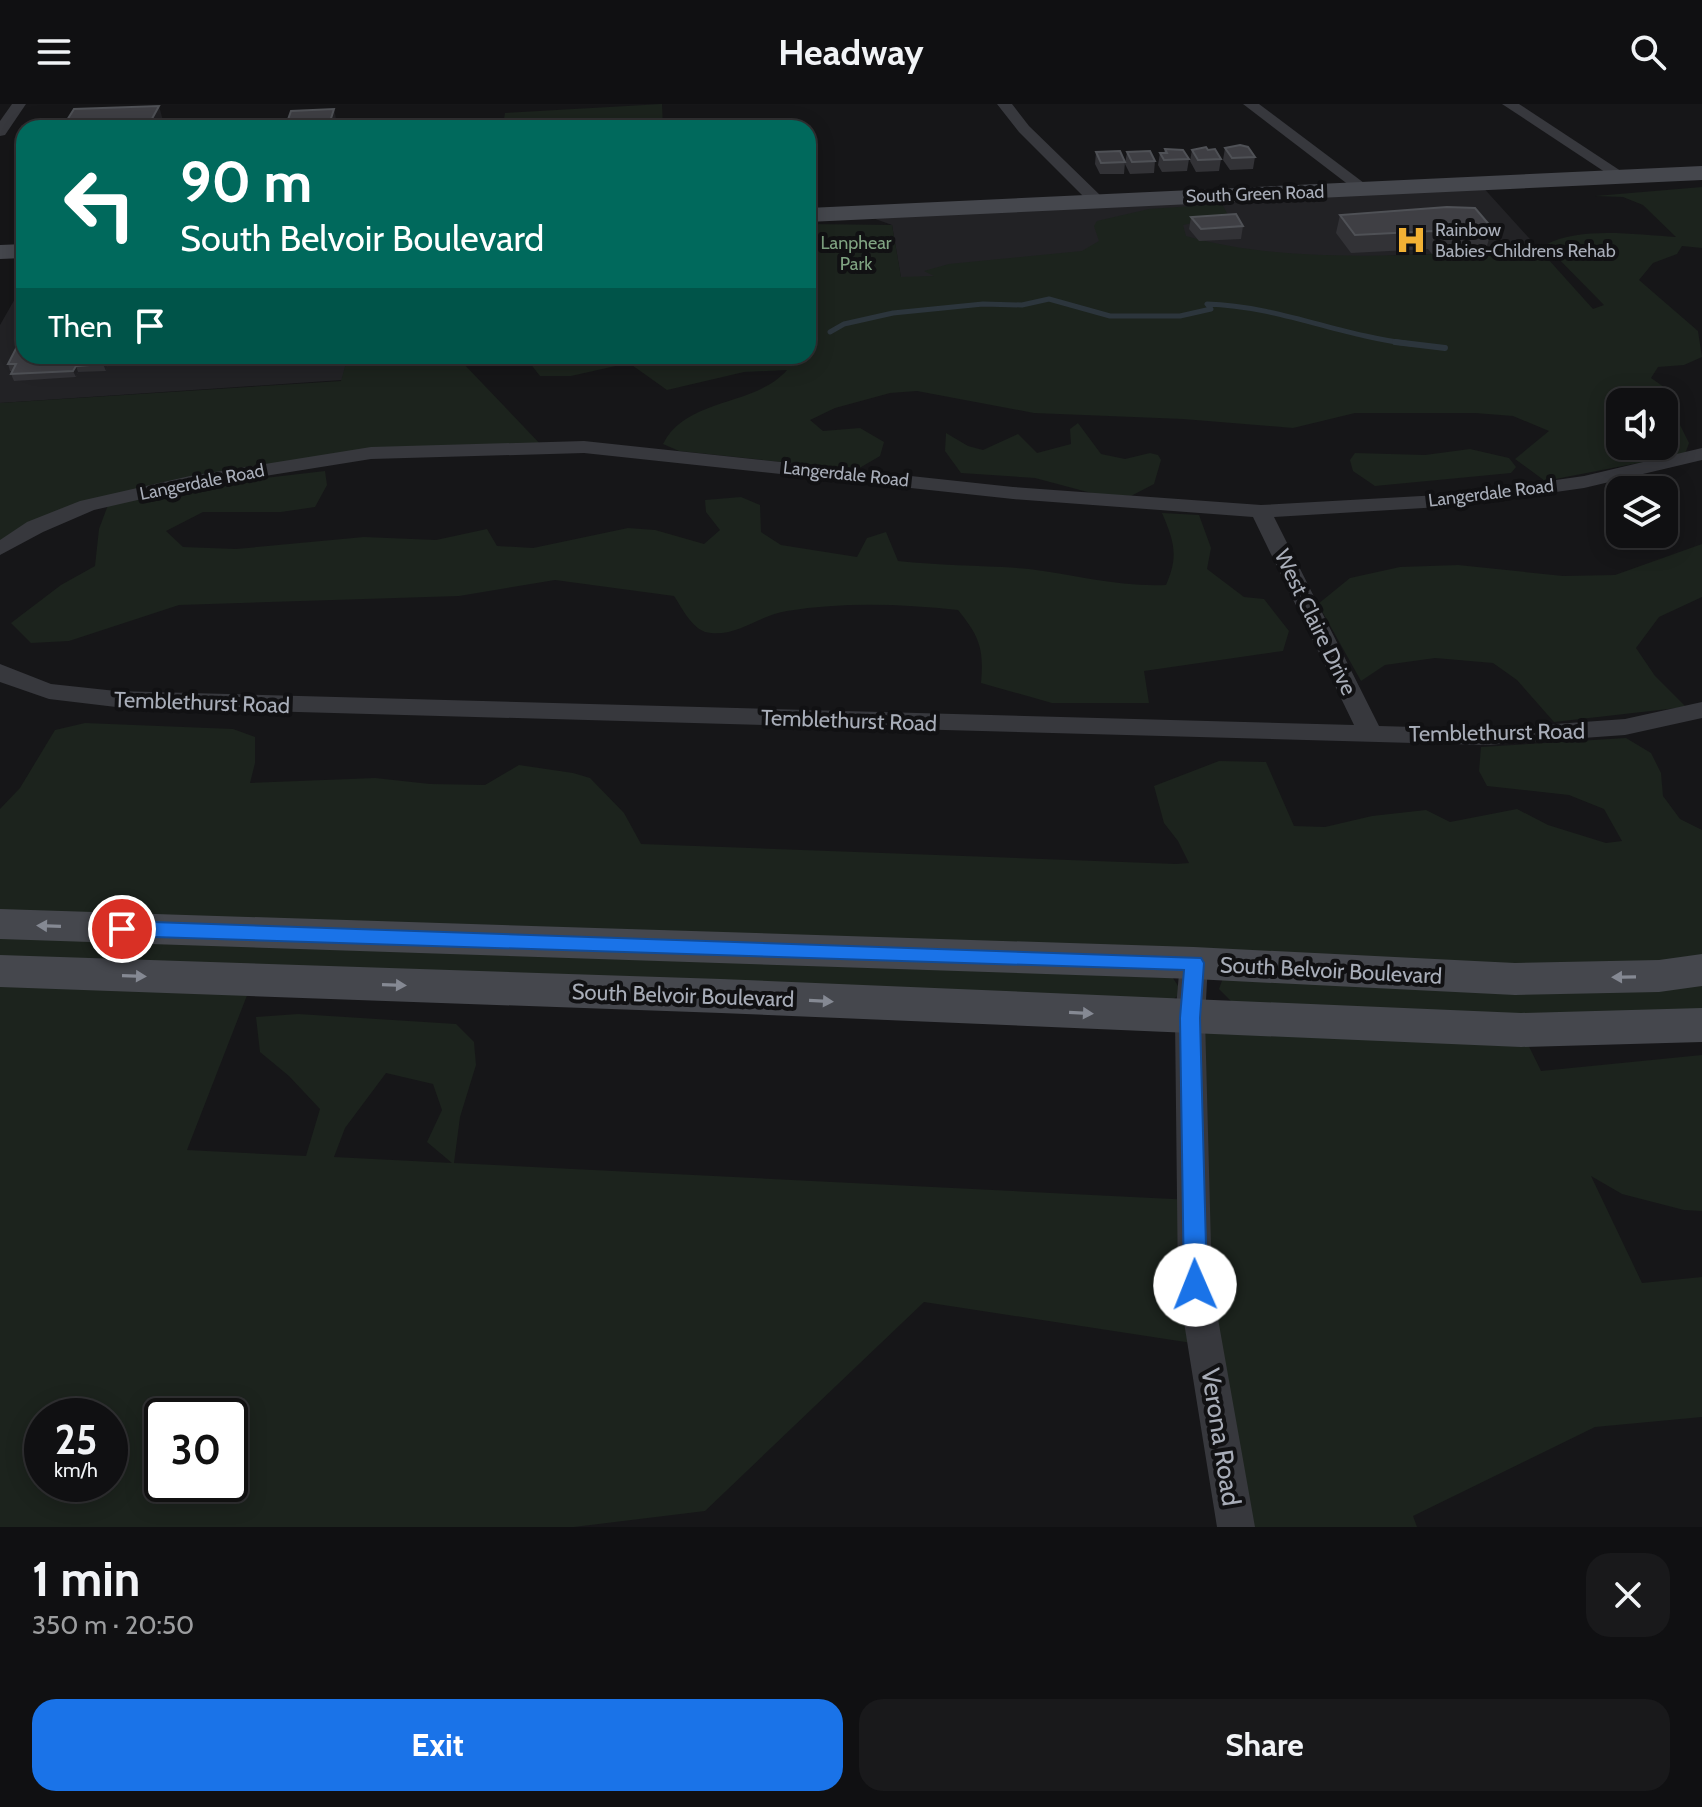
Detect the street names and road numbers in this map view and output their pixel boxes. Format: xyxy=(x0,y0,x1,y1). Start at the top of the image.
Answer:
street label: South Green Road xyxy=(1185,181,1325,207)
street label: Langerdale Road xyxy=(782,456,910,492)
street label: Langerdale Road xyxy=(138,459,266,505)
street label: Langerdale Road xyxy=(1427,474,1555,512)
street label: West Claire Drive xyxy=(1269,545,1363,700)
street label: Temblethurst Road xyxy=(114,686,290,719)
street label: Temblethurst Road xyxy=(761,704,937,737)
street label: Temblethurst Road xyxy=(1409,717,1585,748)
street label: South Belvoir Boulevard xyxy=(1219,951,1443,990)
street label: South Belvoir Boulevard xyxy=(571,978,795,1013)
street label: Verona Road xyxy=(1194,1366,1248,1508)

